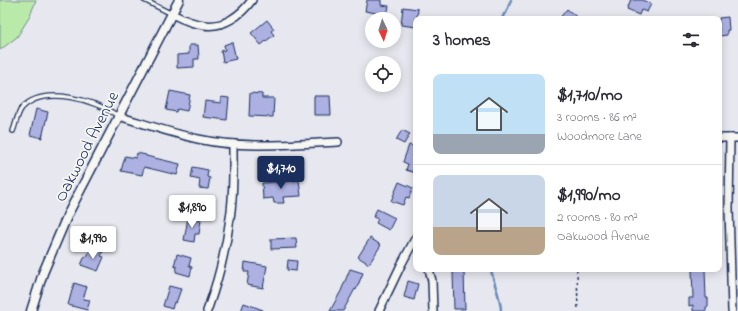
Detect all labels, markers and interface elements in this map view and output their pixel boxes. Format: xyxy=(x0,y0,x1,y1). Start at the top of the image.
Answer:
north arrow xyxy=(365,12,401,48)
map controls xyxy=(365,12,401,92)
text: 3 homes xyxy=(433,28,491,53)
icon: filters xyxy=(680,29,702,51)
button: locate xyxy=(365,56,401,92)
text: $1,710/mo xyxy=(557,83,623,108)
street label: Oakwood Avenue xyxy=(49,87,126,206)
icon: home xyxy=(465,90,513,138)
text: 3 rooms · 86 m² xyxy=(557,108,637,127)
text: Woodmore Lane xyxy=(557,127,642,146)
pin: $1,710 xyxy=(248,156,314,190)
text: $1,710 xyxy=(266,159,296,178)
text: $1,990/mo xyxy=(557,183,621,208)
icon: home xyxy=(465,191,513,239)
pin: $1,890 xyxy=(159,195,225,229)
text: $1,890 xyxy=(178,198,206,217)
text: 2 rooms · 80 m² xyxy=(557,208,638,227)
pin: $1,990 xyxy=(60,226,126,260)
text: Oakwood Avenue xyxy=(557,227,650,246)
text: $1,990 xyxy=(79,229,107,248)

